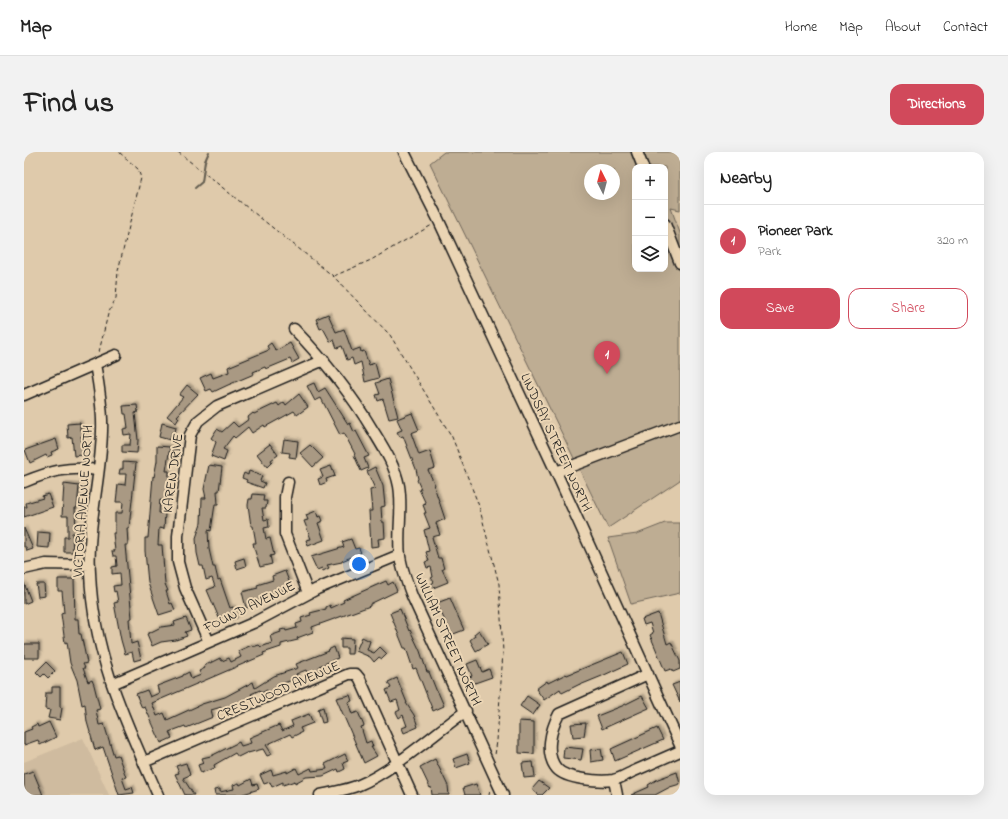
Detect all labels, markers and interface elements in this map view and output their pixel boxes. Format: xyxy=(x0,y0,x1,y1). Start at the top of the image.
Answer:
text: Map xyxy=(20,14,52,41)
text: Home xyxy=(785,17,817,38)
text: Map xyxy=(839,17,863,38)
text: About xyxy=(885,17,921,38)
text: Contact xyxy=(943,17,988,38)
text: Find us xyxy=(24,84,114,125)
button: Directions xyxy=(890,84,984,125)
north arrow xyxy=(584,164,620,200)
map controls xyxy=(632,164,668,272)
button: + xyxy=(632,164,668,200)
text: Nearby xyxy=(720,166,772,191)
button: − xyxy=(632,200,668,236)
text: Pioneer Park xyxy=(758,220,833,242)
text: 1 xyxy=(731,231,735,250)
text: 320 m xyxy=(937,231,968,250)
button: layers xyxy=(632,236,668,272)
text: Park xyxy=(758,242,782,261)
button: Save xyxy=(720,288,840,329)
button: Share xyxy=(848,288,968,329)
pin: 1 xyxy=(594,341,620,374)
street label: LINDSAY STREET NORTH xyxy=(514,370,597,515)
street label: VICTORIA AVENUE NORTH xyxy=(68,424,99,579)
street label: KAREN DRIVE xyxy=(158,432,189,514)
your location xyxy=(349,554,369,574)
street label: WILLIAM STREET NORTH xyxy=(409,570,486,709)
street label: FOUND AVENUE xyxy=(199,576,299,639)
street label: CRESTWOOD AVENUE xyxy=(214,656,344,727)

